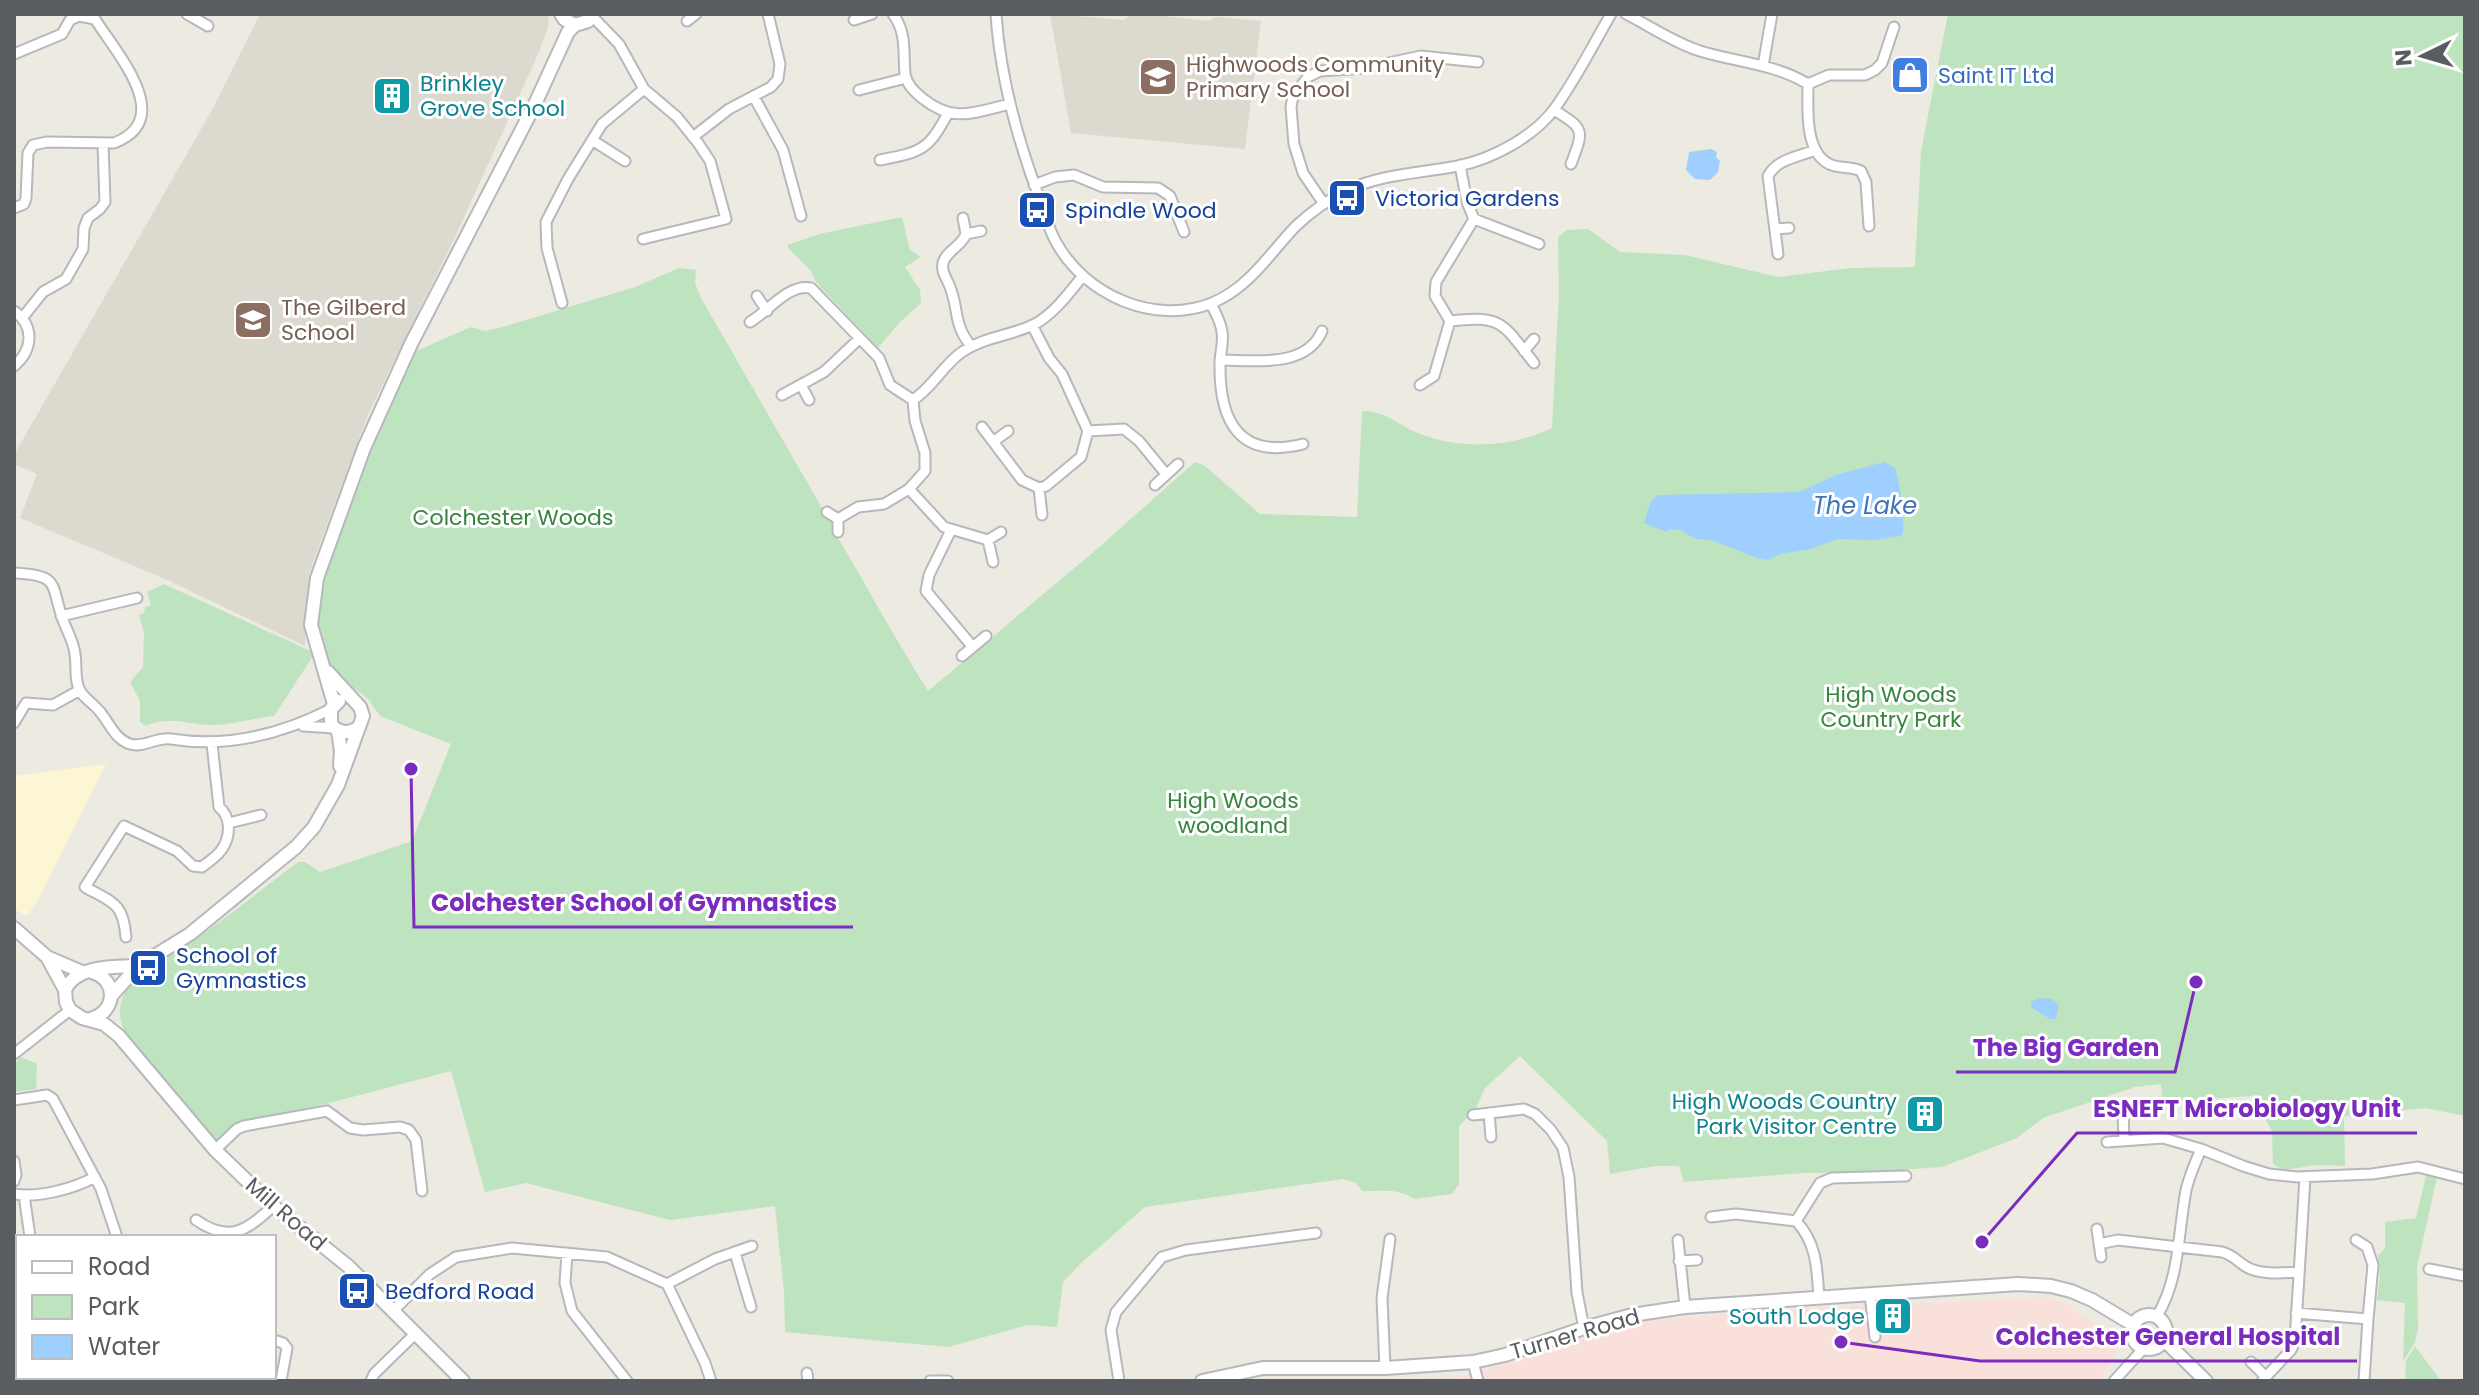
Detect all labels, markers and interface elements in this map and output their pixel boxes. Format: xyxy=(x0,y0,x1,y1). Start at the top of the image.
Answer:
north arrow xyxy=(2383,16,2463,96)
text: N xyxy=(2387,48,2420,67)
place label: Highwoods Community Primary School xyxy=(1186,49,1445,105)
shop icon: Saint IT Ltd xyxy=(1889,54,1931,96)
school or university icon: Highwoods Community Primary School xyxy=(1137,56,1179,98)
place label: Saint IT Ltd xyxy=(1938,60,2055,91)
place label: Brinkley Grove School xyxy=(420,68,565,124)
building icon: Brinkley Grove School xyxy=(371,75,413,117)
bus stop icon: Victoria Gardens xyxy=(1326,177,1368,219)
place label: Victoria Gardens xyxy=(1375,183,1559,214)
bus stop icon: Spindle Wood xyxy=(1016,189,1058,231)
place label: Spindle Wood xyxy=(1065,195,1217,226)
place label: The Gilberd School xyxy=(281,292,406,348)
school or university icon: The Gilberd School xyxy=(232,299,274,341)
water label: The Lake xyxy=(1813,489,1917,522)
park label: Colchester Woods xyxy=(413,502,613,533)
park label: High Woods Country Park xyxy=(1821,679,1962,735)
park label: High Woods woodland xyxy=(1167,785,1299,841)
callout: Colchester School of Gymnastics xyxy=(414,879,853,927)
text: Colchester School of Gymnastics xyxy=(431,886,837,919)
place label: School of Gymnastics xyxy=(176,940,307,996)
bus stop icon: School of Gymnastics xyxy=(127,947,169,989)
callout: The Big Garden xyxy=(1956,1024,2175,1072)
text: The Big Garden xyxy=(1973,1031,2159,1064)
callout: ESNEFT Microbiology Unit xyxy=(2077,1085,2417,1133)
place label: High Woods Country Park Visitor Centre xyxy=(1672,1086,1898,1142)
text: ESNEFT Microbiology Unit xyxy=(2093,1092,2401,1125)
building icon: High Woods Country Park Visitor Centre xyxy=(1904,1093,1946,1135)
street label: Mill Road xyxy=(239,1170,333,1258)
legend xyxy=(16,1235,276,1379)
text: Road xyxy=(88,1250,150,1283)
bus stop icon: Bedford Road xyxy=(336,1270,378,1312)
place label: Bedford Road xyxy=(385,1276,534,1307)
text: Park xyxy=(88,1290,140,1323)
building icon: South Lodge xyxy=(1872,1295,1914,1337)
street label: Turner Road xyxy=(1507,1301,1643,1367)
place label: South Lodge xyxy=(1729,1301,1865,1332)
callout: Colchester General Hospital xyxy=(1980,1313,2357,1361)
text: Colchester General Hospital xyxy=(1996,1320,2340,1353)
text: Water xyxy=(88,1330,160,1363)

